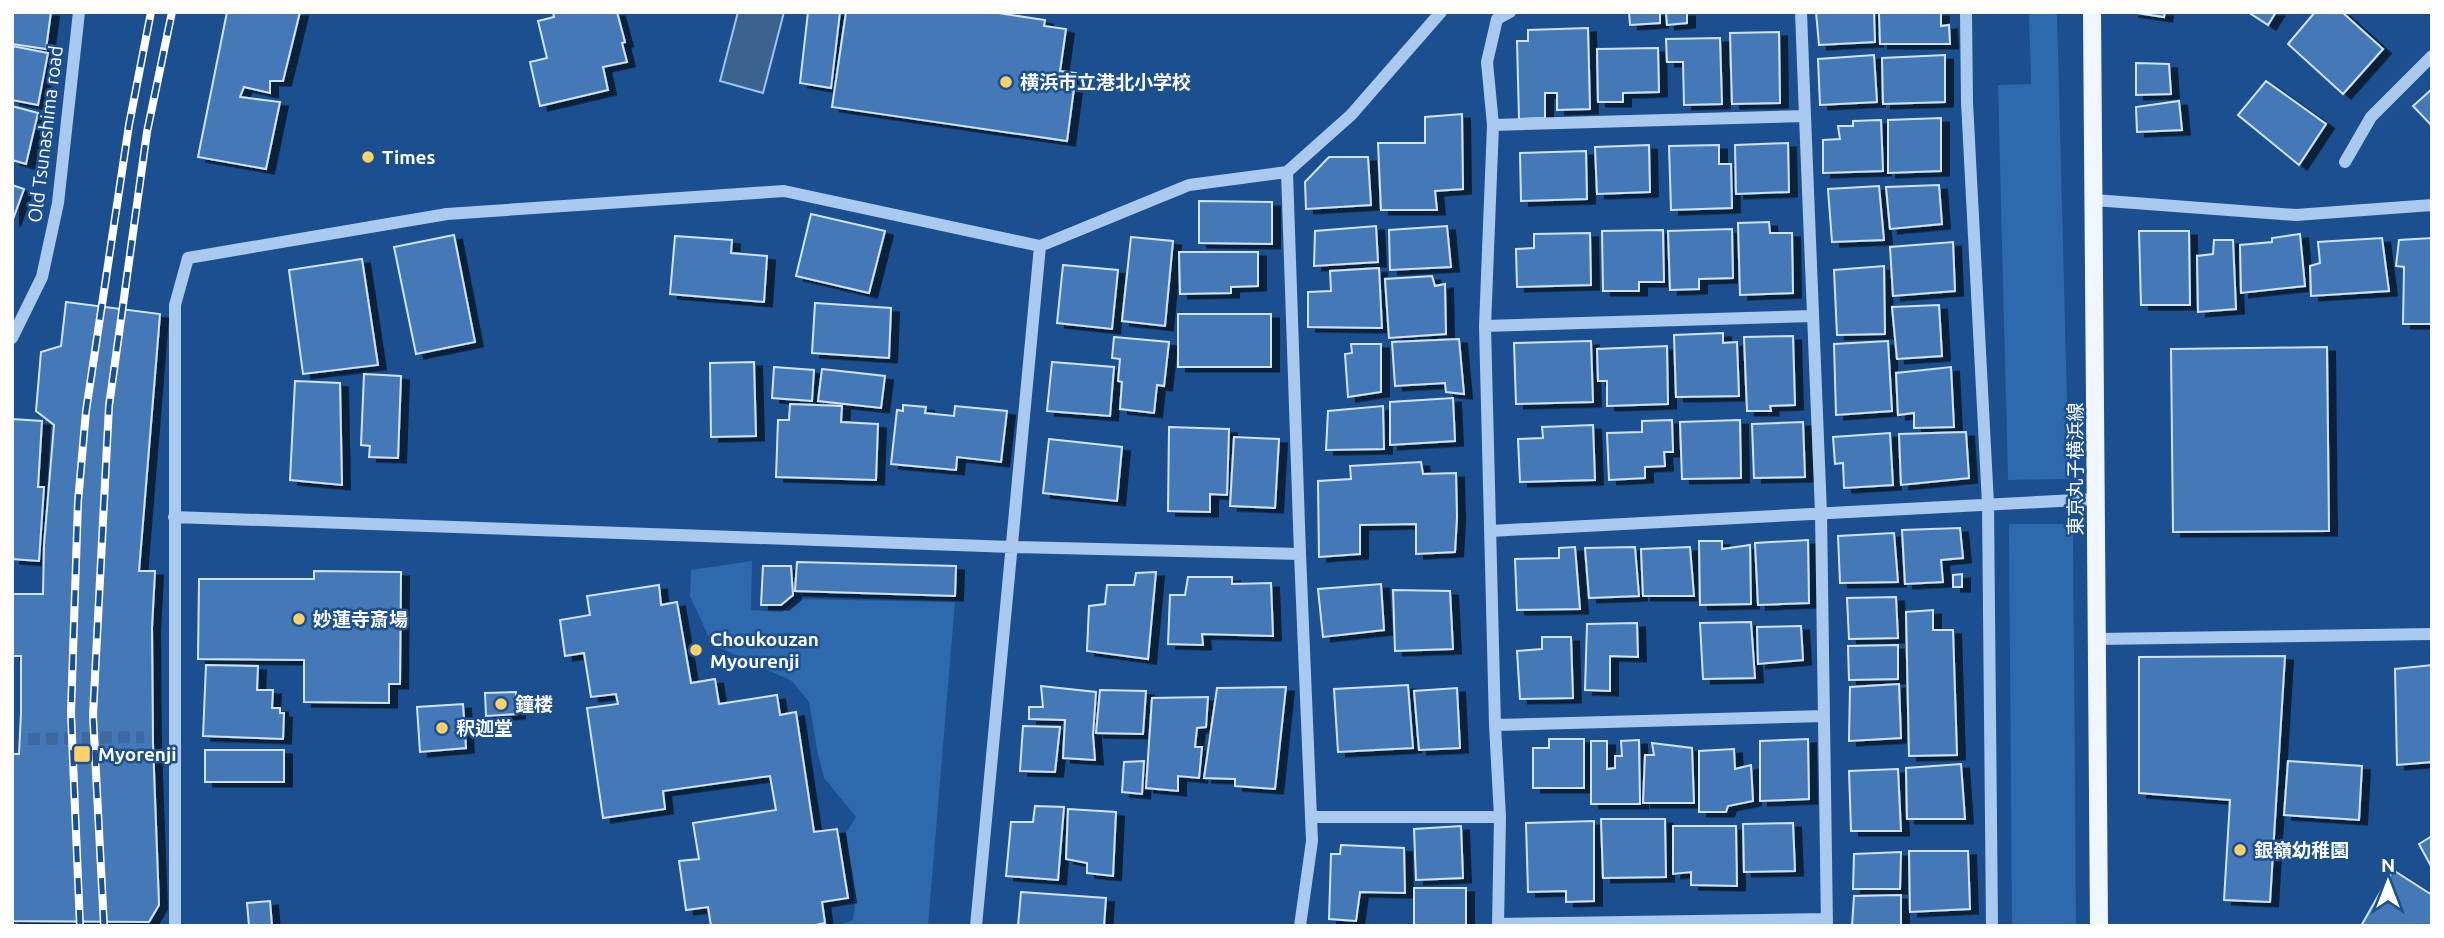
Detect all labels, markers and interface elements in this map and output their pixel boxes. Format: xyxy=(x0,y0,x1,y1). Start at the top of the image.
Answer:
street label: Old Tsunashima road xyxy=(23,44,67,224)
place label: 横浜市立港北小学校 xyxy=(1020,71,1191,93)
marker: 横浜市立港北小学校 xyxy=(998,74,1014,90)
place label: Times xyxy=(382,146,436,168)
marker: Times xyxy=(360,149,376,165)
street label: 東京丸子横浜線 xyxy=(2064,402,2086,536)
place label: 妙蓮寺斎場 xyxy=(313,608,408,630)
marker: 妙蓮寺斎場 xyxy=(291,611,307,627)
place label: Choukouzan Myourenji xyxy=(710,628,819,672)
marker: Choukouzan Myourenji xyxy=(688,642,704,658)
place label: 鐘楼 xyxy=(515,693,553,715)
marker: 鐘楼 xyxy=(493,696,509,712)
place label: 釈迦堂 xyxy=(456,717,513,739)
marker: 釈迦堂 xyxy=(434,720,450,736)
place label: Myorenji xyxy=(98,743,177,765)
marker: Myorenji xyxy=(72,744,92,764)
place label: 銀嶺幼稚園 xyxy=(2254,839,2349,861)
marker: 銀嶺幼稚園 xyxy=(2232,842,2248,858)
north arrow xyxy=(2353,847,2423,917)
text: N xyxy=(2381,854,2395,876)

